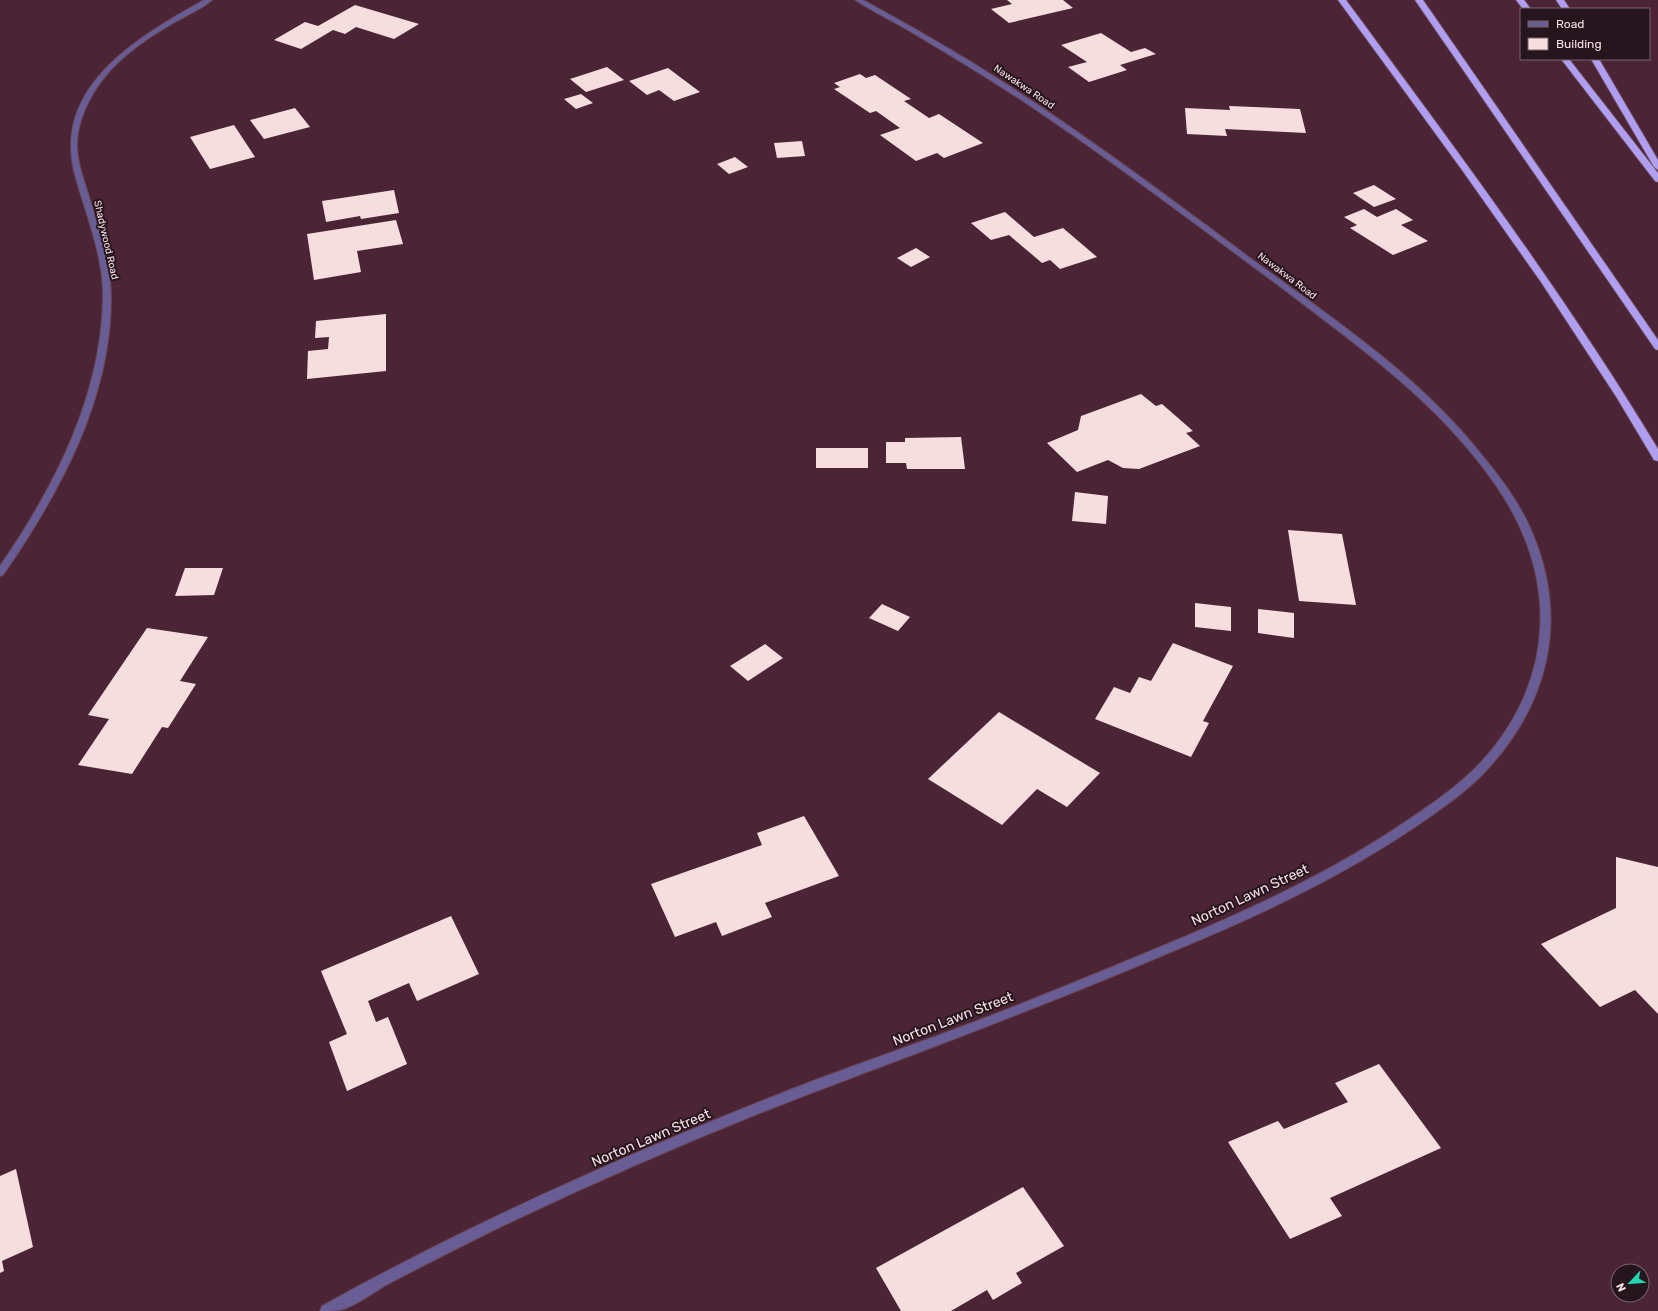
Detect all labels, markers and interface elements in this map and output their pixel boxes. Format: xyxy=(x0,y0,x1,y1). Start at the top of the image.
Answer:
legend xyxy=(1520,8,1650,60)
text: Road xyxy=(1556,17,1584,31)
text: Building xyxy=(1556,37,1602,51)
street label: Nawakwa Road xyxy=(991,62,1057,112)
street label: Shadywood Road xyxy=(91,199,121,281)
street label: Nawakwa Road xyxy=(1255,250,1319,302)
street label: Norton Lawn Street xyxy=(1189,860,1312,930)
street label: Norton Lawn Street xyxy=(890,988,1016,1050)
street label: Norton Lawn Street xyxy=(589,1105,714,1171)
north arrow xyxy=(1610,1263,1650,1303)
text: N xyxy=(1614,1281,1629,1294)

